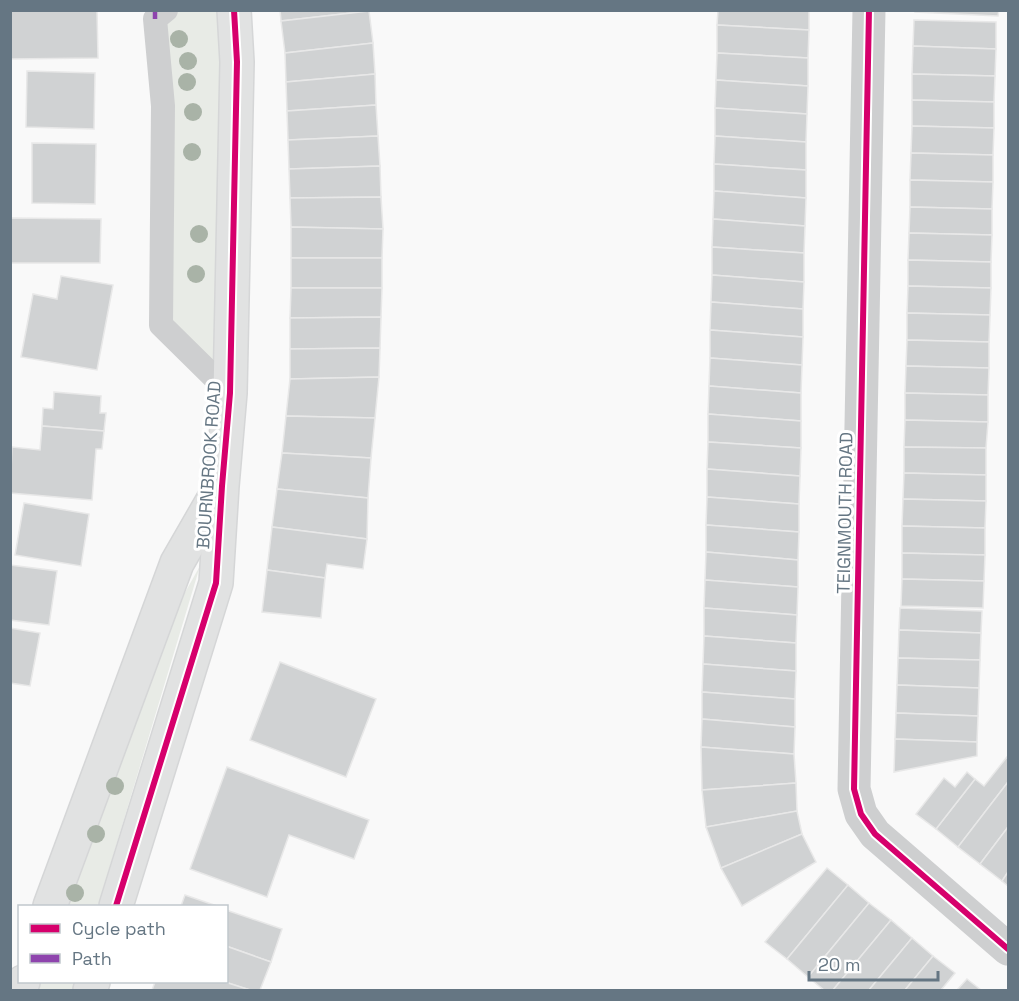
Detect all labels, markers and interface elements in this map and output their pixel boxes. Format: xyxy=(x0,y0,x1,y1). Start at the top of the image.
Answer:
street label: BOURNBROOK ROAD xyxy=(191,380,226,550)
street label: TEIGNMOUTH ROAD xyxy=(832,432,857,594)
legend xyxy=(18,905,228,983)
text: Cycle path xyxy=(72,917,166,940)
scale bar xyxy=(809,944,938,982)
text: Path xyxy=(72,947,112,970)
text: 20 m xyxy=(818,953,861,976)

